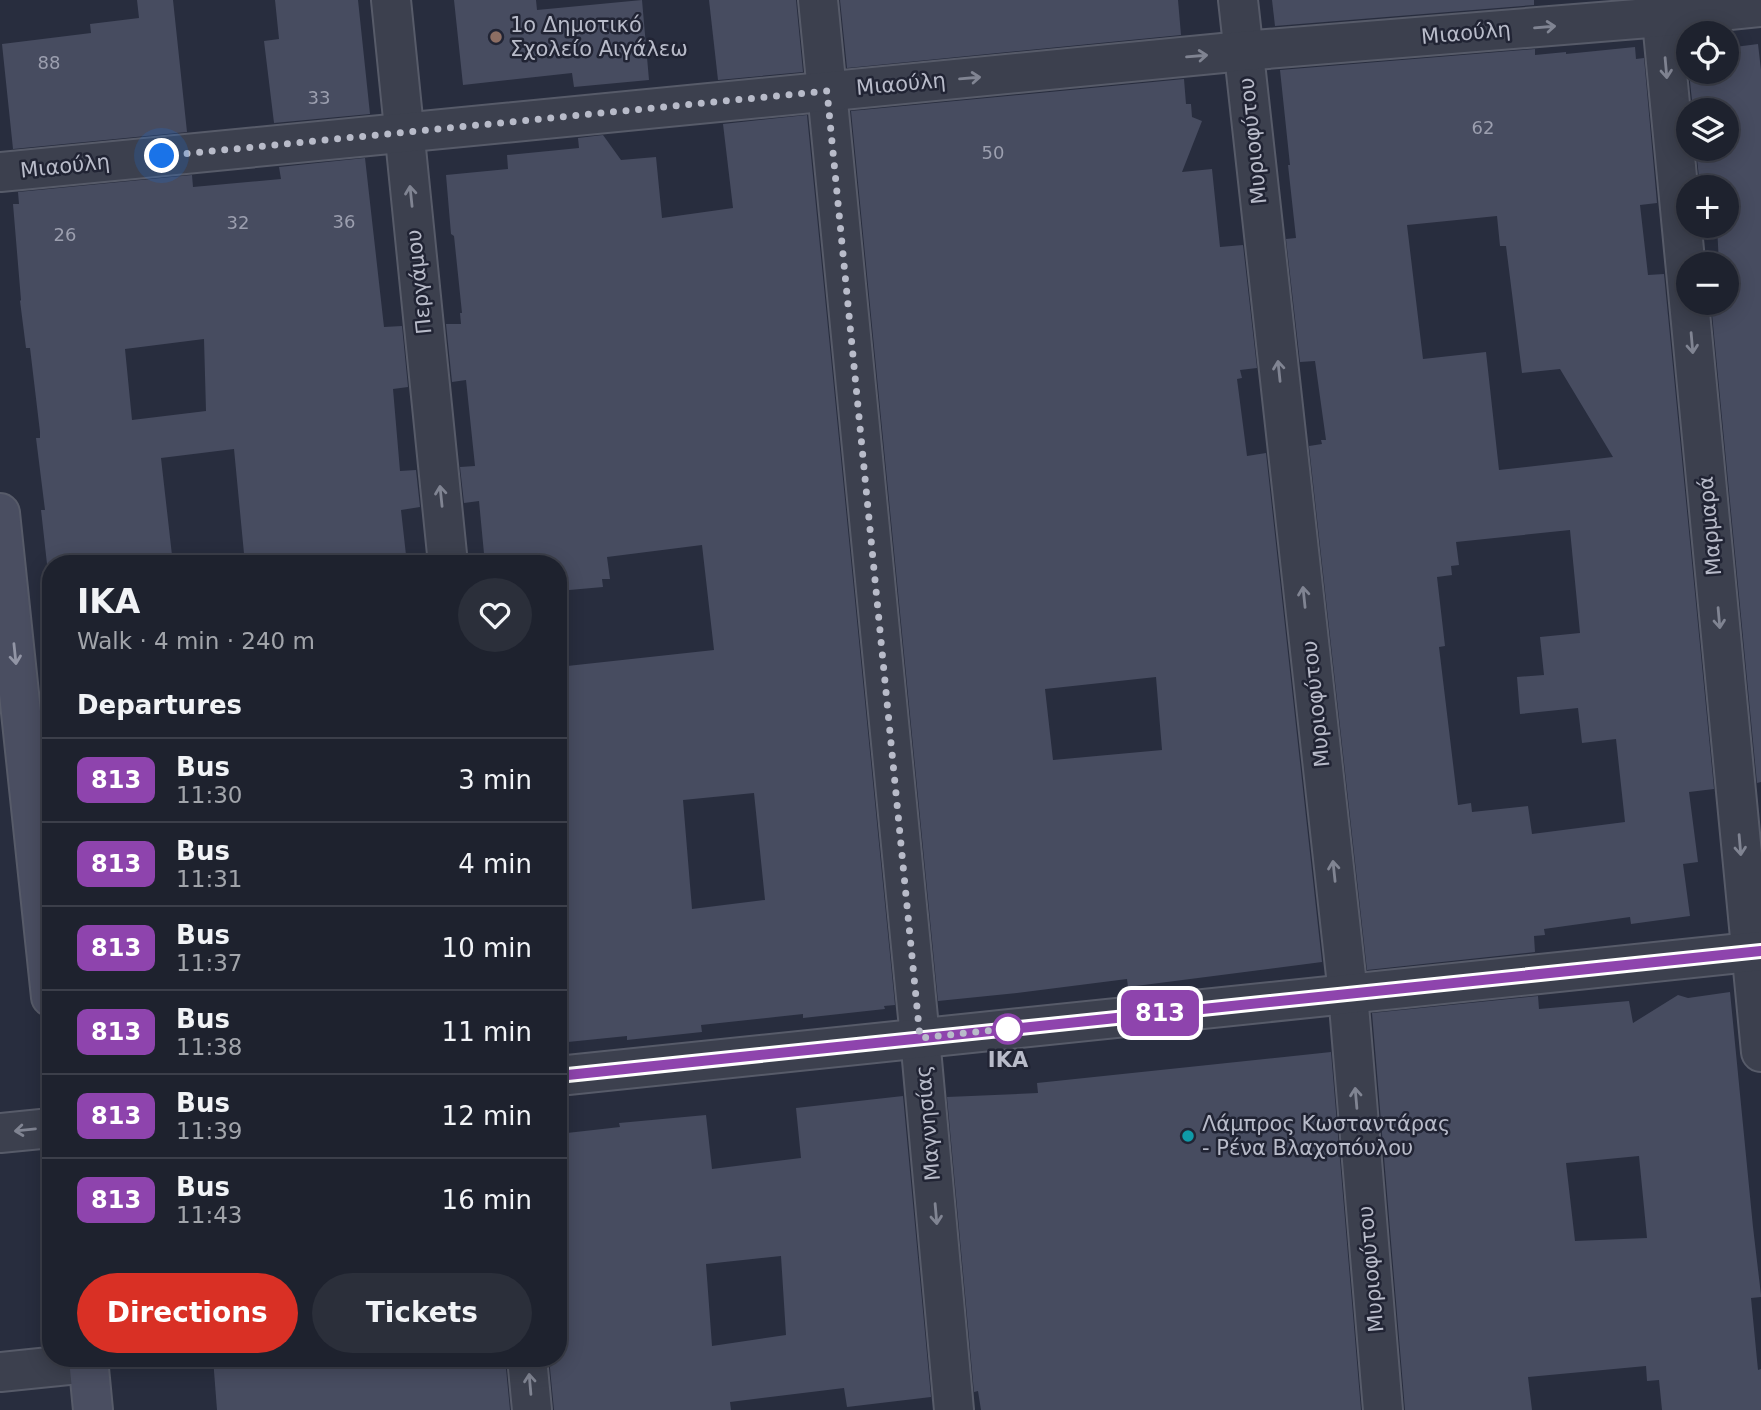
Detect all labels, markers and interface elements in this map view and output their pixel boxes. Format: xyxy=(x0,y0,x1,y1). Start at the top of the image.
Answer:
place label: 1ο Δημοτικό Σχολείο Αιγάλεω xyxy=(510,13,688,61)
street label: Μιαούλη xyxy=(1420,17,1512,49)
one-way arrow xyxy=(1534,20,1556,33)
map controls xyxy=(1676,21,1739,315)
button: locate xyxy=(1676,21,1739,84)
marker: 1ο Δημοτικό Σχολείο Αιγάλεω xyxy=(488,29,504,45)
one-way arrow xyxy=(1185,49,1207,62)
house number: 88 xyxy=(38,52,60,73)
one-way arrow xyxy=(1660,56,1673,79)
street label: Μιαούλη xyxy=(855,68,947,100)
one-way arrow xyxy=(958,71,981,84)
street label: Μυριοφύτου xyxy=(1234,76,1272,206)
house number: 33 xyxy=(308,87,330,108)
button: layers xyxy=(1676,98,1739,161)
house number: 62 xyxy=(1472,117,1494,138)
your location xyxy=(144,138,179,173)
house number: 50 xyxy=(982,142,1004,163)
street label: Μιαούλη xyxy=(19,149,111,183)
button: + xyxy=(1676,175,1739,238)
one-way arrow xyxy=(404,185,417,208)
house number: 36 xyxy=(333,211,355,232)
house number: 32 xyxy=(227,212,249,233)
house number: 26 xyxy=(54,224,76,245)
street label: Περγάμου xyxy=(402,228,436,336)
button: − xyxy=(1676,252,1739,315)
one-way arrow xyxy=(1686,331,1699,354)
one-way arrow xyxy=(1272,360,1285,382)
street label: Μαρμαρά xyxy=(1694,475,1726,577)
one-way arrow xyxy=(435,485,448,507)
button: heart xyxy=(458,578,532,652)
text: ΙΚΑ xyxy=(77,582,140,621)
one-way arrow xyxy=(1297,586,1310,608)
one-way arrow xyxy=(1713,607,1726,629)
text: Walk · 4 min · 240 m xyxy=(77,628,315,654)
street label: Μυριοφύτου xyxy=(1297,639,1335,769)
one-way arrow xyxy=(8,642,21,664)
text: Departures xyxy=(77,690,242,720)
text: Bus xyxy=(176,752,230,782)
text: 3 min xyxy=(458,765,532,795)
text: 813 xyxy=(91,766,141,794)
text: 11:30 xyxy=(176,782,242,808)
one-way arrow xyxy=(1734,833,1747,856)
text: Bus xyxy=(176,836,230,866)
text: 4 min xyxy=(458,849,532,879)
text: 813 xyxy=(91,850,141,878)
one-way arrow xyxy=(1327,861,1340,883)
text: 11:31 xyxy=(176,866,242,892)
text: Bus xyxy=(176,920,230,950)
text: 10 min xyxy=(442,933,532,963)
text: 813 xyxy=(91,934,141,962)
text: 11:37 xyxy=(176,950,242,976)
line badge: 813 xyxy=(1120,990,1200,1036)
text: 813 xyxy=(1135,999,1185,1027)
text: Bus xyxy=(176,1004,230,1034)
marker: ΙΚΑ xyxy=(993,1014,1023,1044)
text: 11 min xyxy=(442,1017,532,1047)
text: 813 xyxy=(91,1018,141,1046)
text: 11:38 xyxy=(176,1034,242,1060)
place label: ΙΚΑ xyxy=(988,1048,1029,1072)
street label: Μαγνησίας xyxy=(911,1064,945,1182)
one-way arrow xyxy=(1349,1087,1362,1110)
text: Bus xyxy=(176,1088,230,1118)
text: 12 min xyxy=(442,1101,532,1131)
text: 813 xyxy=(91,1102,141,1130)
place label: Λάμπρος Κωσταντάρας - Ρένα Βλαχοπόυλου xyxy=(1202,1112,1450,1160)
text: 11:39 xyxy=(176,1118,242,1144)
one-way arrow xyxy=(15,1124,37,1137)
marker: Λάμπρος Κωσταντάρας - Ρένα Βλαχοπόυλου xyxy=(1180,1128,1196,1144)
text: Bus xyxy=(176,1172,230,1202)
text: 16 min xyxy=(442,1185,532,1215)
text: 813 xyxy=(91,1186,141,1214)
text: 11:43 xyxy=(176,1202,242,1228)
one-way arrow xyxy=(930,1202,943,1225)
street label: Μυριοφύτου xyxy=(1354,1205,1388,1333)
button: Directions xyxy=(77,1273,298,1353)
button: Tickets xyxy=(312,1273,532,1353)
one-way arrow xyxy=(523,1373,536,1396)

